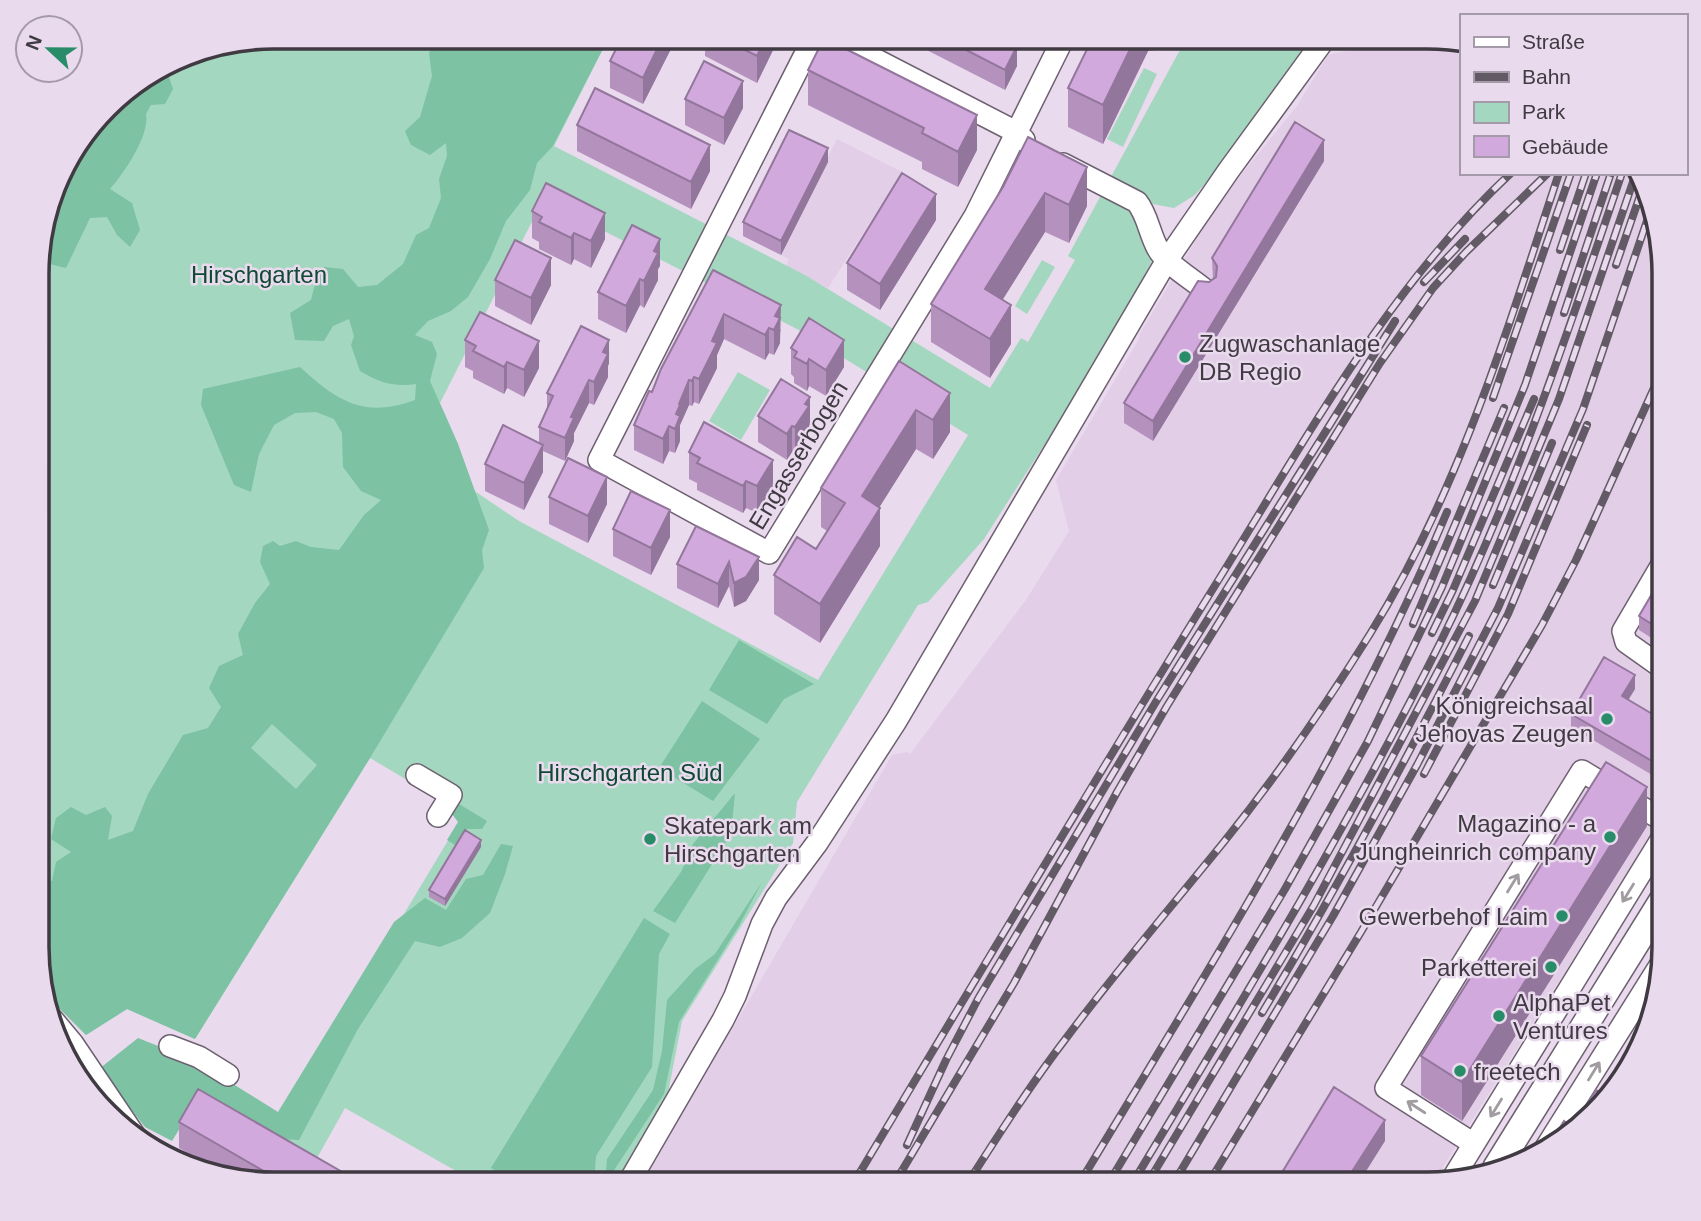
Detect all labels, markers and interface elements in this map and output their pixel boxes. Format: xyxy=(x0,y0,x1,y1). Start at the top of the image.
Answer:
north arrow xyxy=(14,14,84,84)
legend xyxy=(1460,14,1687,175)
text: Straße xyxy=(1522,30,1585,53)
text: N xyxy=(21,33,46,53)
text: Bahn xyxy=(1522,65,1571,88)
text: Park xyxy=(1522,100,1566,123)
text: Gebäude xyxy=(1522,135,1608,158)
park label: Hirschgarten xyxy=(191,261,327,288)
place label: Zugwaschanlage DB Regio xyxy=(1199,330,1380,385)
marker: Zugwaschanlage DB Regio xyxy=(1177,349,1193,365)
street label: Engasserbogen xyxy=(743,376,853,534)
place label: Königreichsaal Jehovas Zeugen xyxy=(1416,692,1593,747)
marker: Königreichsaal Jehovas Zeugen xyxy=(1599,711,1615,727)
park label: Hirschgarten Süd xyxy=(537,759,723,786)
place label: Magazino - a Jungheinrich company xyxy=(1356,810,1597,865)
place label: Skatepark am Hirschgarten xyxy=(664,812,812,867)
marker: Magazino - a Jungheinrich company xyxy=(1602,829,1618,845)
marker: Skatepark am Hirschgarten xyxy=(642,831,658,847)
one-way arrow xyxy=(1506,874,1520,894)
one-way arrow xyxy=(1621,883,1635,903)
place label: Gewerbehof Laim xyxy=(1359,903,1548,930)
marker: Gewerbehof Laim xyxy=(1554,908,1570,924)
place label: Parketterei xyxy=(1421,954,1537,981)
marker: Parketterei xyxy=(1543,959,1559,975)
place label: AlphaPet Ventures xyxy=(1513,989,1611,1044)
marker: AlphaPet Ventures xyxy=(1491,1008,1507,1024)
place label: freetech xyxy=(1474,1058,1561,1085)
one-way arrow xyxy=(1588,1061,1602,1081)
marker: freetech xyxy=(1452,1063,1468,1079)
one-way arrow xyxy=(1489,1098,1503,1118)
one-way arrow xyxy=(1407,1100,1427,1114)

